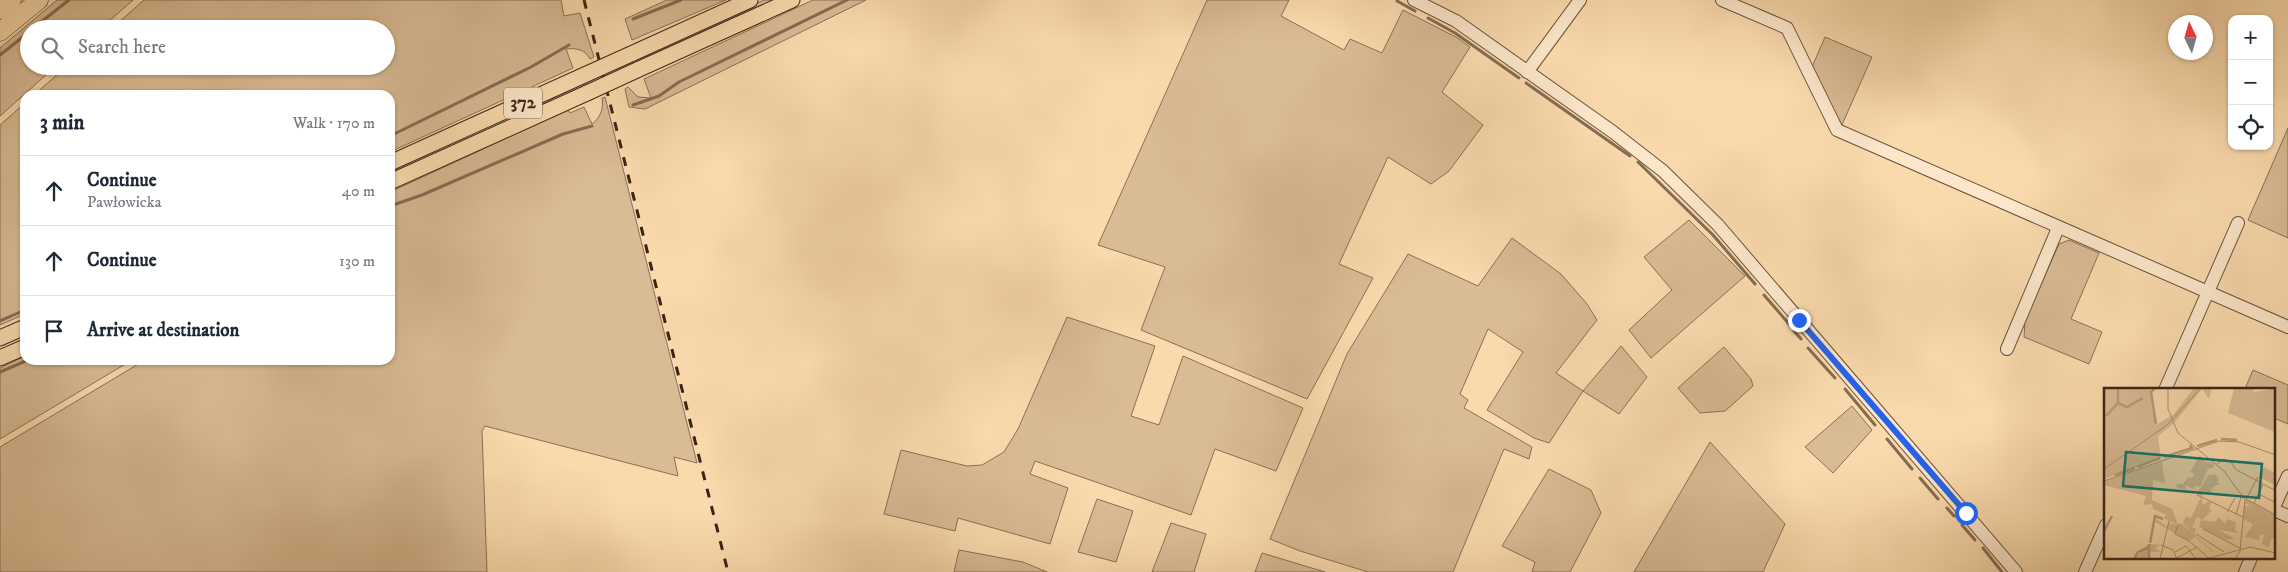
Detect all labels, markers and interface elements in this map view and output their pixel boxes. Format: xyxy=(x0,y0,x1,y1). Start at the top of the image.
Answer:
north arrow xyxy=(2168,15,2213,60)
map controls xyxy=(2228,15,2273,150)
button: + xyxy=(2228,15,2273,60)
search box xyxy=(20,20,395,75)
icon: search xyxy=(38,34,66,62)
text: Search here xyxy=(78,36,166,59)
button: − xyxy=(2228,60,2273,105)
road number: 372 xyxy=(504,88,542,119)
button: locate xyxy=(2228,105,2273,150)
text: 3 min xyxy=(40,110,85,136)
text: Walk · 170 m xyxy=(293,113,375,133)
text: Continue xyxy=(87,169,157,192)
icon: ahead xyxy=(40,177,68,205)
text: 40 m xyxy=(342,181,375,201)
text: Pawłowicka xyxy=(87,192,161,212)
icon: ahead xyxy=(40,247,68,275)
text: Continue xyxy=(87,249,157,272)
text: 130 m xyxy=(339,251,375,271)
route end xyxy=(1788,309,1811,332)
icon: arrive xyxy=(40,317,68,345)
text: Arrive at destination xyxy=(87,319,239,342)
inset map xyxy=(2104,388,2276,560)
route start xyxy=(1955,502,1978,525)

